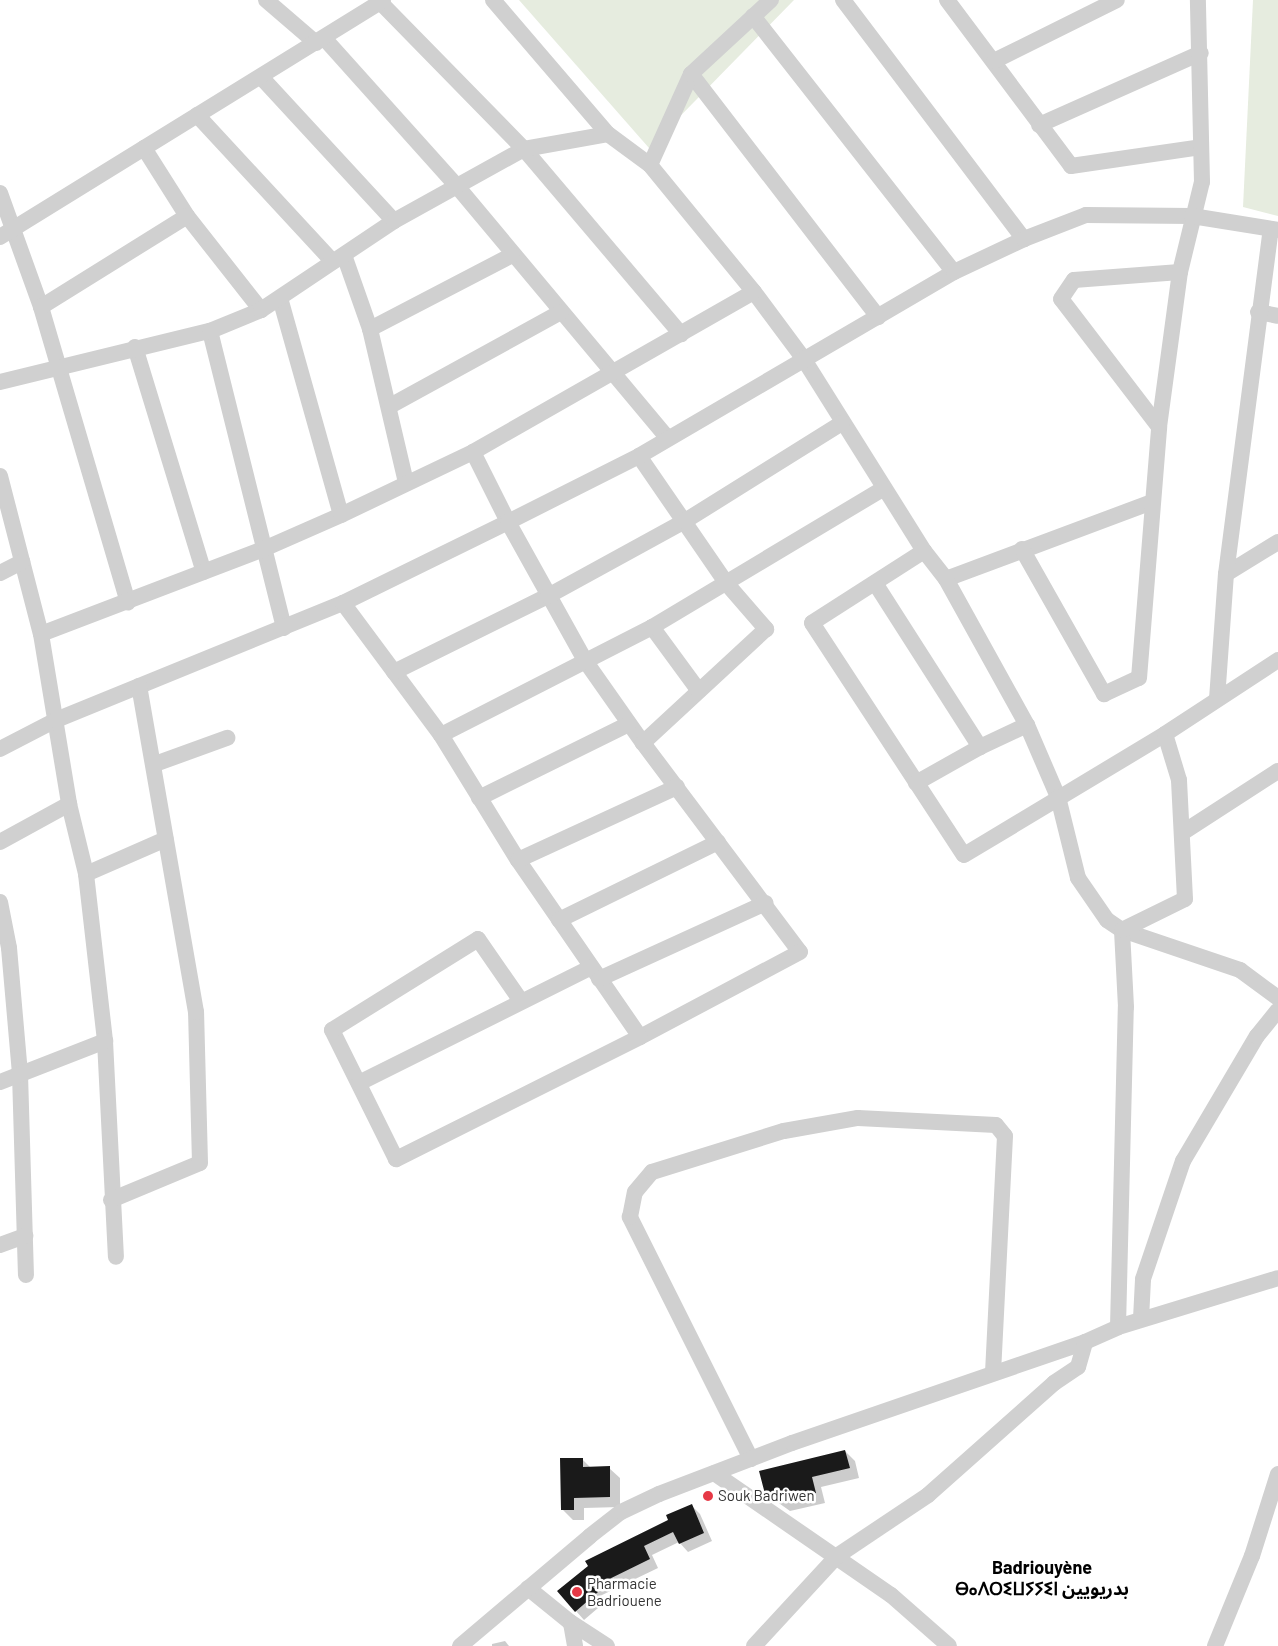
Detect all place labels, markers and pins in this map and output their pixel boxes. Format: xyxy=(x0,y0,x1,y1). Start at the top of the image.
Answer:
place label: Souk Badriwen xyxy=(718,1487,815,1505)
marker: Souk Badriwen xyxy=(702,1490,714,1502)
place label: Pharmacie Badriouene xyxy=(587,1574,662,1609)
marker: Pharmacie Badriouene xyxy=(571,1586,583,1598)

